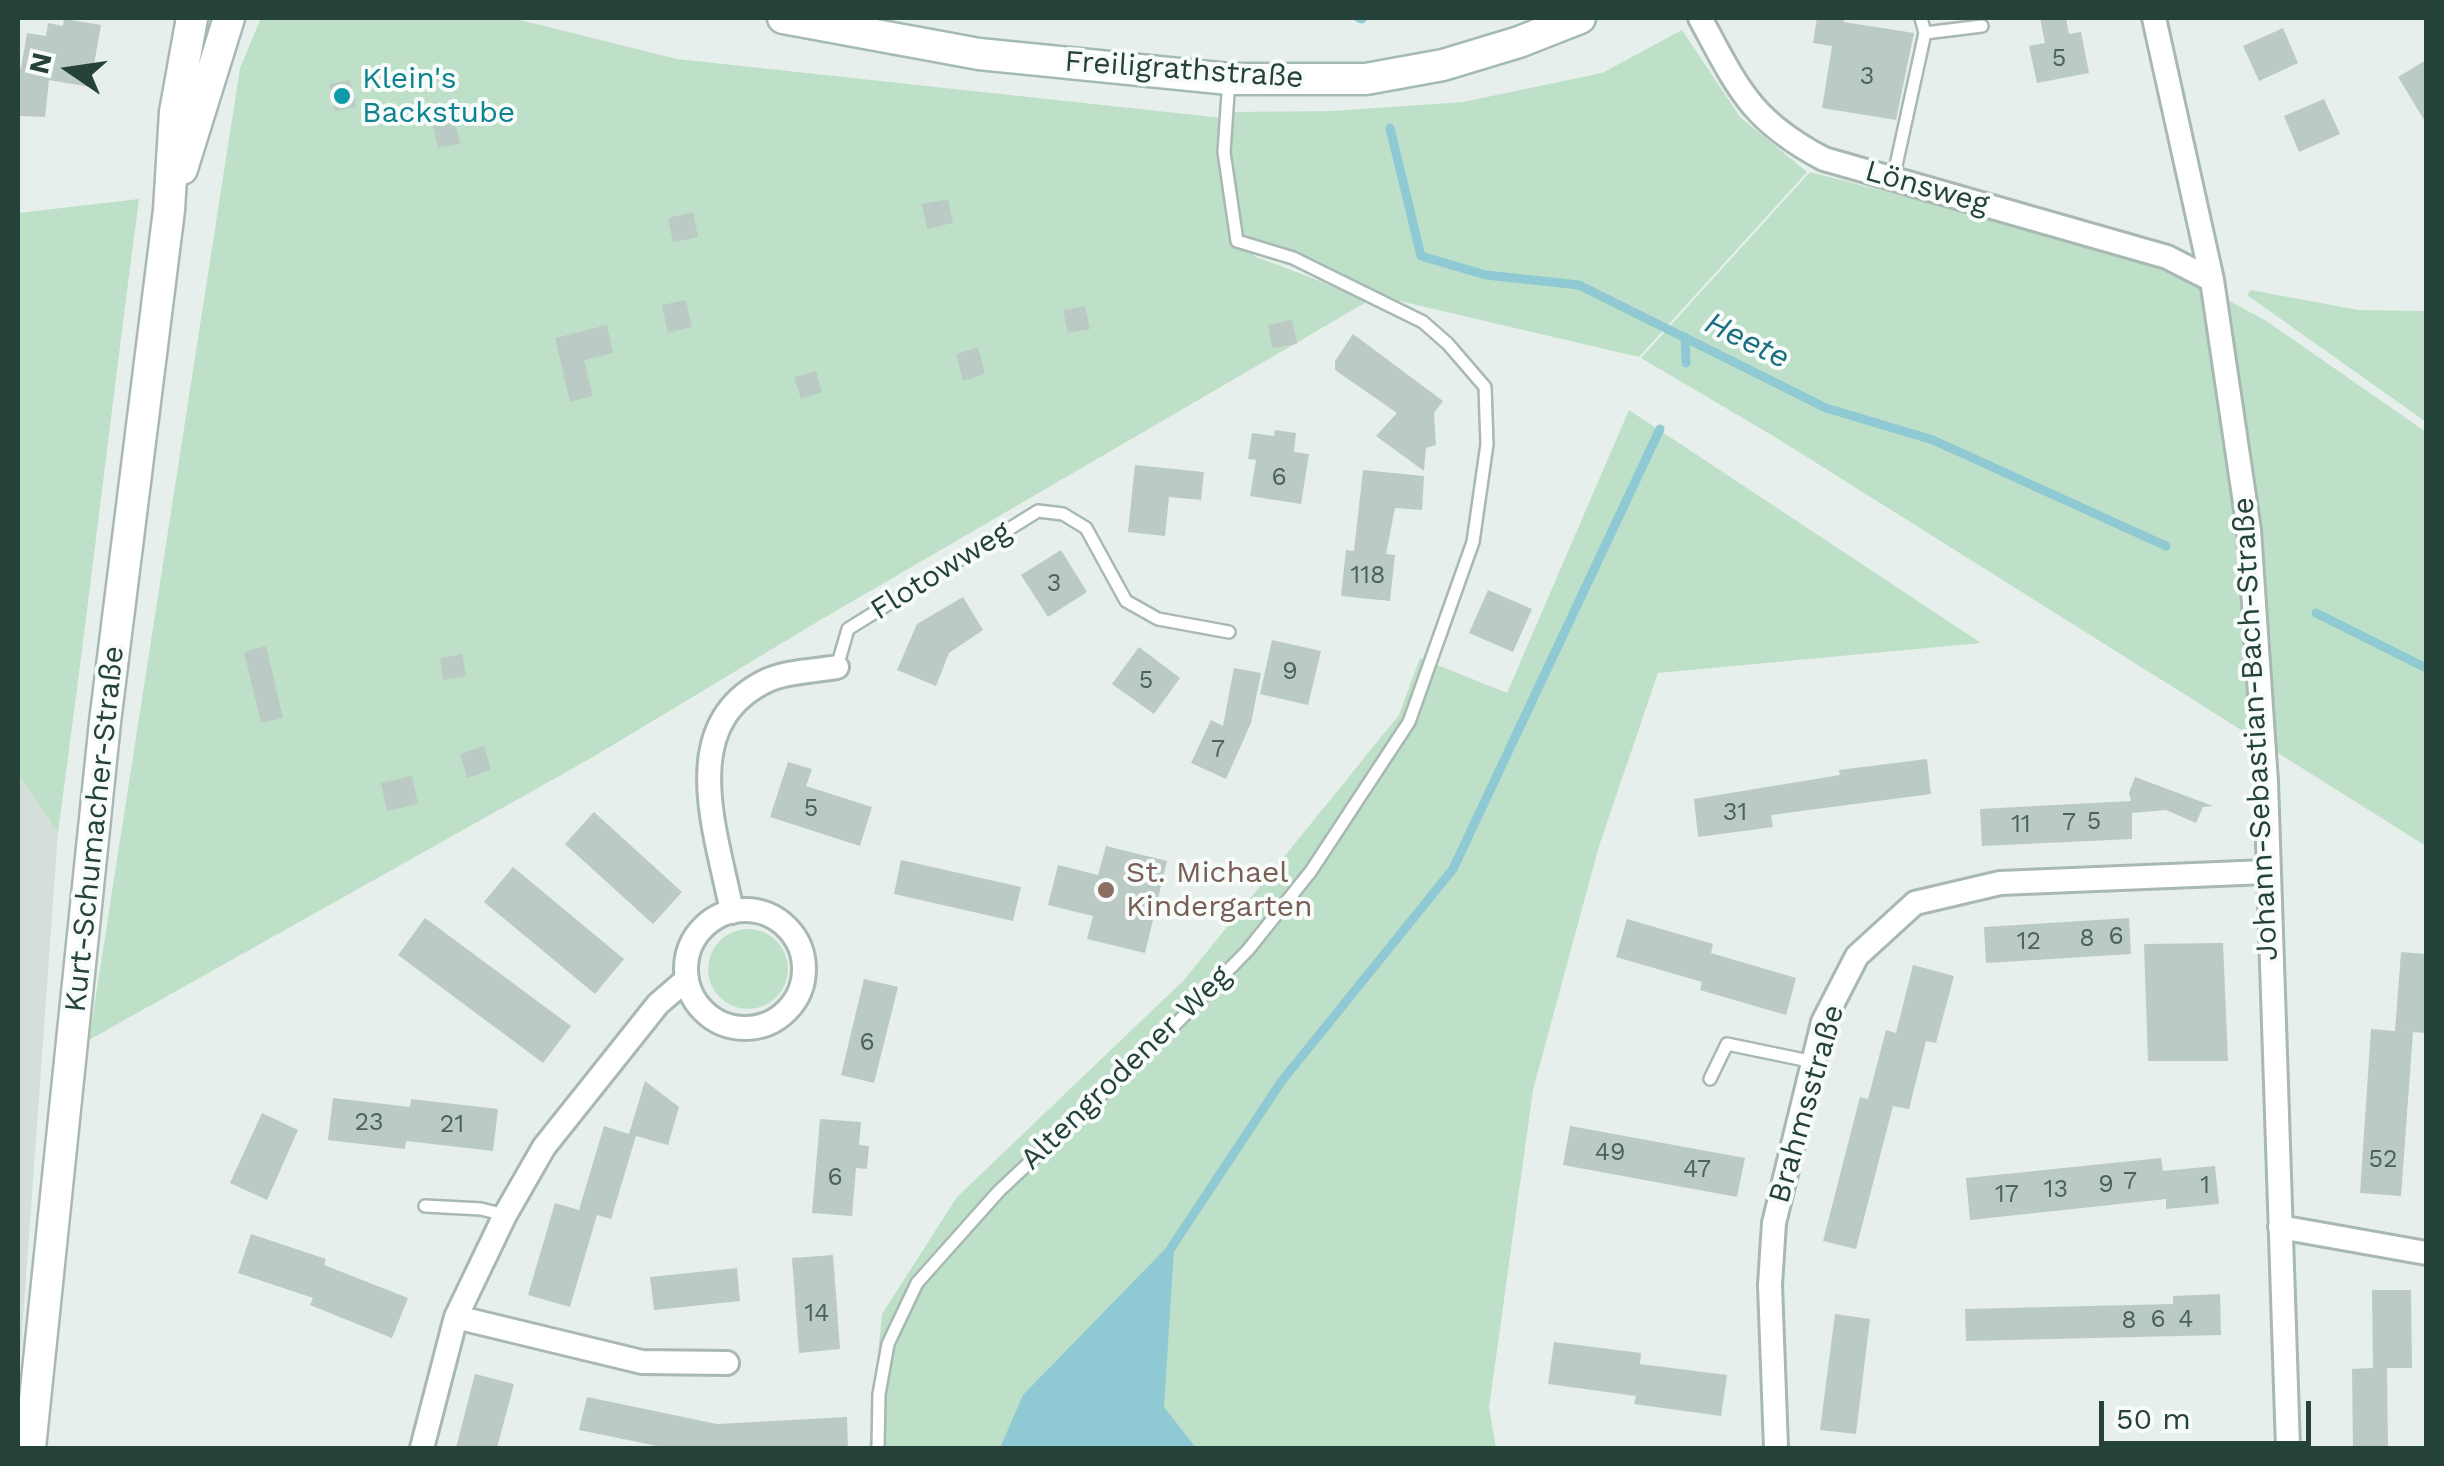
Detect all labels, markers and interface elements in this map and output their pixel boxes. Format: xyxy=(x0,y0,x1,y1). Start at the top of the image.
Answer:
north arrow xyxy=(20,20,120,120)
street label: Freiligrathstraße xyxy=(1063,44,1305,96)
house number: 5 xyxy=(2052,44,2066,74)
text: N xyxy=(22,49,59,77)
place label: Klein's Backstube xyxy=(362,61,515,132)
house number: 3 xyxy=(1860,62,1874,92)
marker: Klein's Backstube xyxy=(331,85,353,107)
street label: Lönsweg xyxy=(1861,153,1993,223)
water label: Heete xyxy=(1698,304,1796,378)
house number: 6 xyxy=(1271,463,1287,493)
street label: Johann-Sebastian-Bach-Straße xyxy=(2226,496,2286,962)
street label: Flotowweg xyxy=(864,514,1018,628)
house number: 118 xyxy=(1351,561,1385,591)
house number: 3 xyxy=(1047,569,1061,599)
street label: Kurt-Schumacher-Straße xyxy=(58,644,132,1014)
house number: 9 xyxy=(1282,657,1298,687)
house number: 5 xyxy=(1139,666,1153,696)
house number: 7 xyxy=(1211,735,1225,765)
house number: 5 xyxy=(804,794,818,824)
house number: 31 xyxy=(1723,798,1747,828)
house number: 5 xyxy=(2087,807,2101,837)
house number: 7 xyxy=(2062,808,2076,838)
house number: 11 xyxy=(2011,810,2031,840)
place label: St. Michael Kindergarten xyxy=(1126,855,1313,926)
marker: St. Michael Kindergarten xyxy=(1095,879,1117,901)
house number: 6 xyxy=(2108,922,2124,952)
house number: 8 xyxy=(2079,924,2095,954)
house number: 12 xyxy=(2017,927,2041,957)
street label: Altengrodener Weg xyxy=(1013,958,1239,1178)
street label: Brahmsstraße xyxy=(1762,1001,1852,1207)
house number: 6 xyxy=(859,1028,875,1058)
house number: 23 xyxy=(354,1108,384,1138)
house number: 21 xyxy=(440,1110,464,1140)
house number: 49 xyxy=(1595,1138,1625,1168)
house number: 52 xyxy=(2368,1145,2398,1175)
house number: 47 xyxy=(1683,1155,1711,1185)
house number: 6 xyxy=(827,1163,843,1193)
house number: 7 xyxy=(2123,1167,2137,1197)
house number: 9 xyxy=(2098,1170,2114,1200)
house number: 1 xyxy=(2200,1171,2210,1201)
house number: 13 xyxy=(2044,1175,2068,1205)
house number: 17 xyxy=(1995,1180,2019,1210)
house number: 14 xyxy=(804,1299,830,1329)
house number: 6 xyxy=(2150,1305,2166,1335)
house number: 4 xyxy=(2178,1305,2194,1335)
house number: 8 xyxy=(2121,1306,2137,1336)
scale bar xyxy=(2104,1381,2316,1443)
text: 50 m xyxy=(2116,1401,2191,1436)

